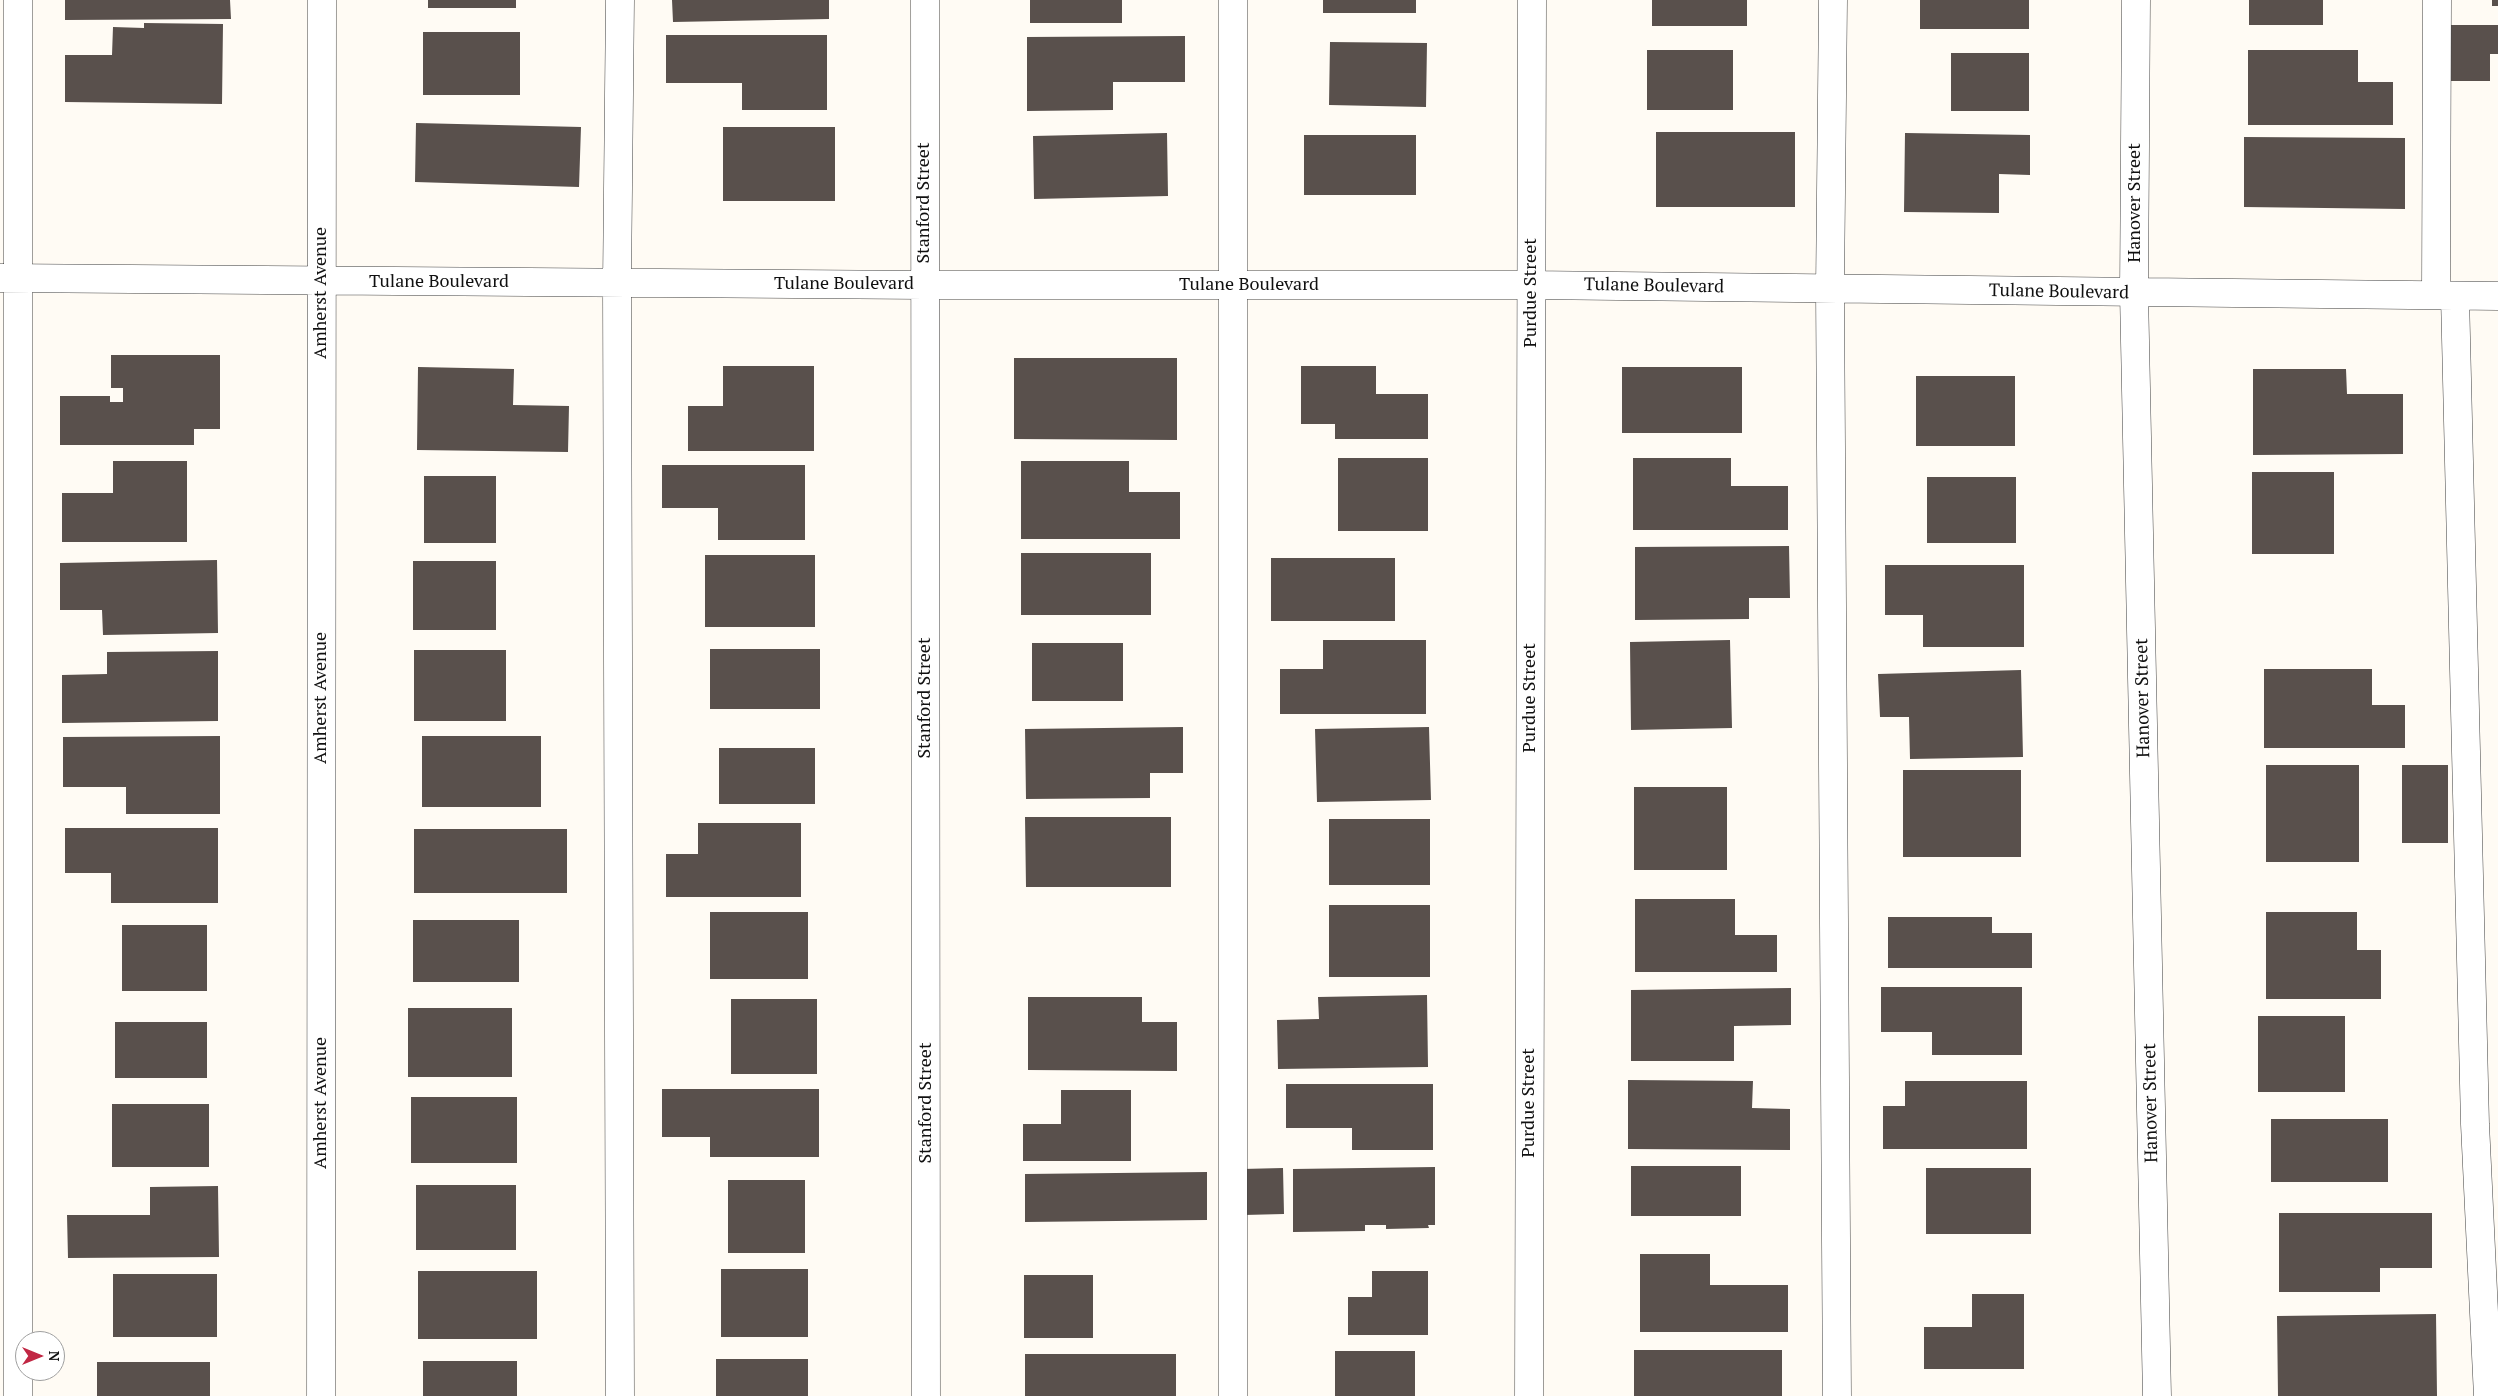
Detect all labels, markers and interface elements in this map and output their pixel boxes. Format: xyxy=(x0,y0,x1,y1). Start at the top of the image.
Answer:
street label: Stanford Street xyxy=(913,142,935,264)
street label: Hanover Street xyxy=(2124,143,2146,263)
street label: Amherst Avenue xyxy=(310,227,332,359)
street label: Purdue Street xyxy=(1520,238,1542,348)
street label: Tulane Boulevard xyxy=(369,271,509,293)
street label: Tulane Boulevard xyxy=(774,273,914,295)
street label: Tulane Boulevard xyxy=(1179,274,1319,296)
street label: Tulane Boulevard xyxy=(1584,274,1724,298)
street label: Tulane Boulevard xyxy=(1989,280,2129,304)
street label: Amherst Avenue xyxy=(310,632,332,764)
street label: Stanford Street xyxy=(914,637,936,759)
street label: Hanover Street xyxy=(2131,638,2155,758)
street label: Purdue Street xyxy=(1519,643,1541,753)
street label: Amherst Avenue xyxy=(310,1037,332,1169)
street label: Stanford Street xyxy=(915,1042,937,1164)
street label: Hanover Street xyxy=(2139,1043,2163,1163)
street label: Purdue Street xyxy=(1518,1048,1540,1158)
north arrow xyxy=(15,1331,65,1381)
text: N xyxy=(45,1351,64,1361)

